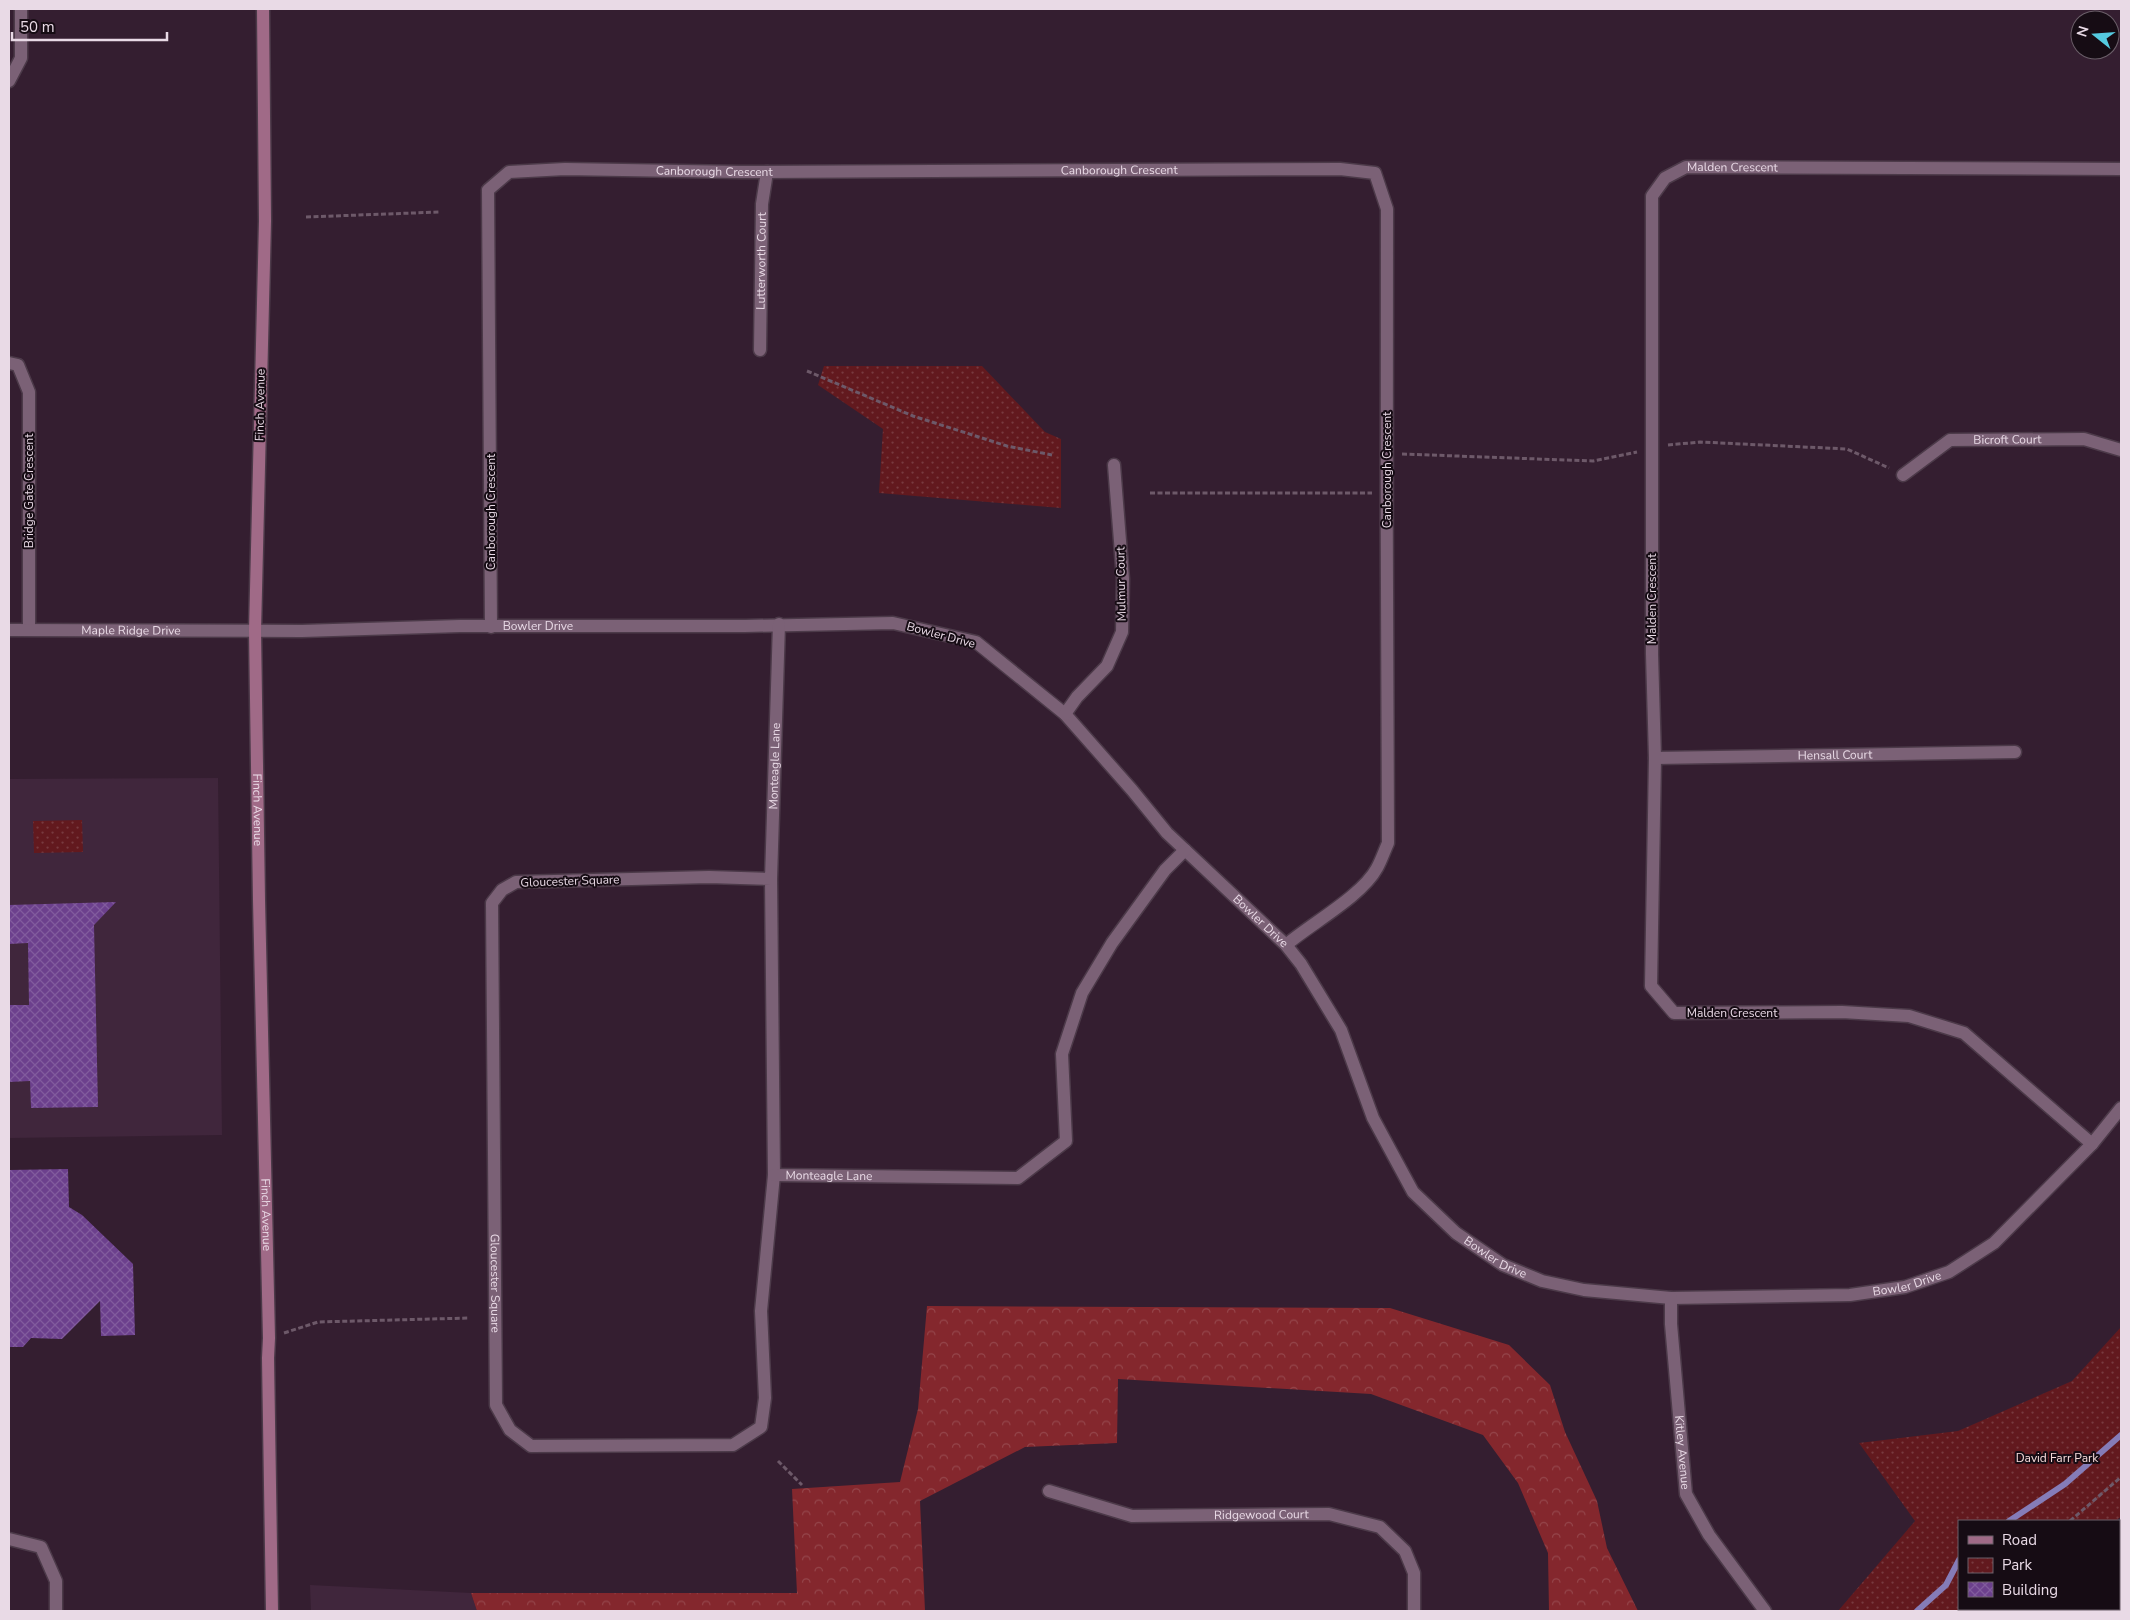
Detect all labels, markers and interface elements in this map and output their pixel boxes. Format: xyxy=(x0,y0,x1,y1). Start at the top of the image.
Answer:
scale bar xyxy=(12,10,168,42)
north arrow xyxy=(2070,10,2120,60)
text: 50 m xyxy=(20,17,55,37)
text: N xyxy=(2072,24,2094,39)
street label: Malden Crescent xyxy=(1687,159,1779,175)
street label: Canborough Crescent xyxy=(1061,162,1178,178)
street label: Canborough Crescent xyxy=(656,163,773,180)
street label: Lutterworth Court xyxy=(753,211,770,310)
street label: Finch Avenue xyxy=(251,369,269,441)
street label: Canborough Crescent xyxy=(1379,411,1395,528)
street label: Bicroft Court xyxy=(1973,431,2042,448)
street label: Bridge Gate Crescent xyxy=(21,433,37,548)
street label: Canborough Crescent xyxy=(483,453,499,570)
street label: Mulmur Court xyxy=(1112,546,1130,622)
street label: Malden Crescent xyxy=(1644,553,1660,644)
street label: Bowler Drive xyxy=(503,618,573,634)
street label: Bowler Drive xyxy=(905,618,977,652)
street label: Maple Ridge Drive xyxy=(81,622,181,639)
street label: Monteagle Lane xyxy=(765,722,784,810)
street label: Hensall Court xyxy=(1798,746,1873,764)
street label: Finch Avenue xyxy=(249,773,266,846)
street label: Gloucester Square xyxy=(520,871,620,891)
street label: Bowler Drive xyxy=(1229,891,1292,951)
street label: Malden Crescent xyxy=(1687,1005,1778,1021)
street label: Monteagle Lane xyxy=(785,1167,873,1184)
street label: Finch Avenue xyxy=(257,1178,275,1251)
street label: Bowler Drive xyxy=(1461,1233,1529,1282)
street label: Gloucester Square xyxy=(487,1234,503,1333)
street label: Bowler Drive xyxy=(1871,1267,1943,1300)
street label: Kitley Avenue xyxy=(1671,1415,1694,1490)
park label: David Farr Park xyxy=(2016,1450,2099,1466)
street label: Ridgewood Court xyxy=(1214,1506,1309,1523)
legend xyxy=(1958,1520,2120,1610)
text: Road xyxy=(2002,1530,2037,1550)
text: Park xyxy=(2002,1555,2032,1575)
text: Building xyxy=(2002,1580,2058,1600)

